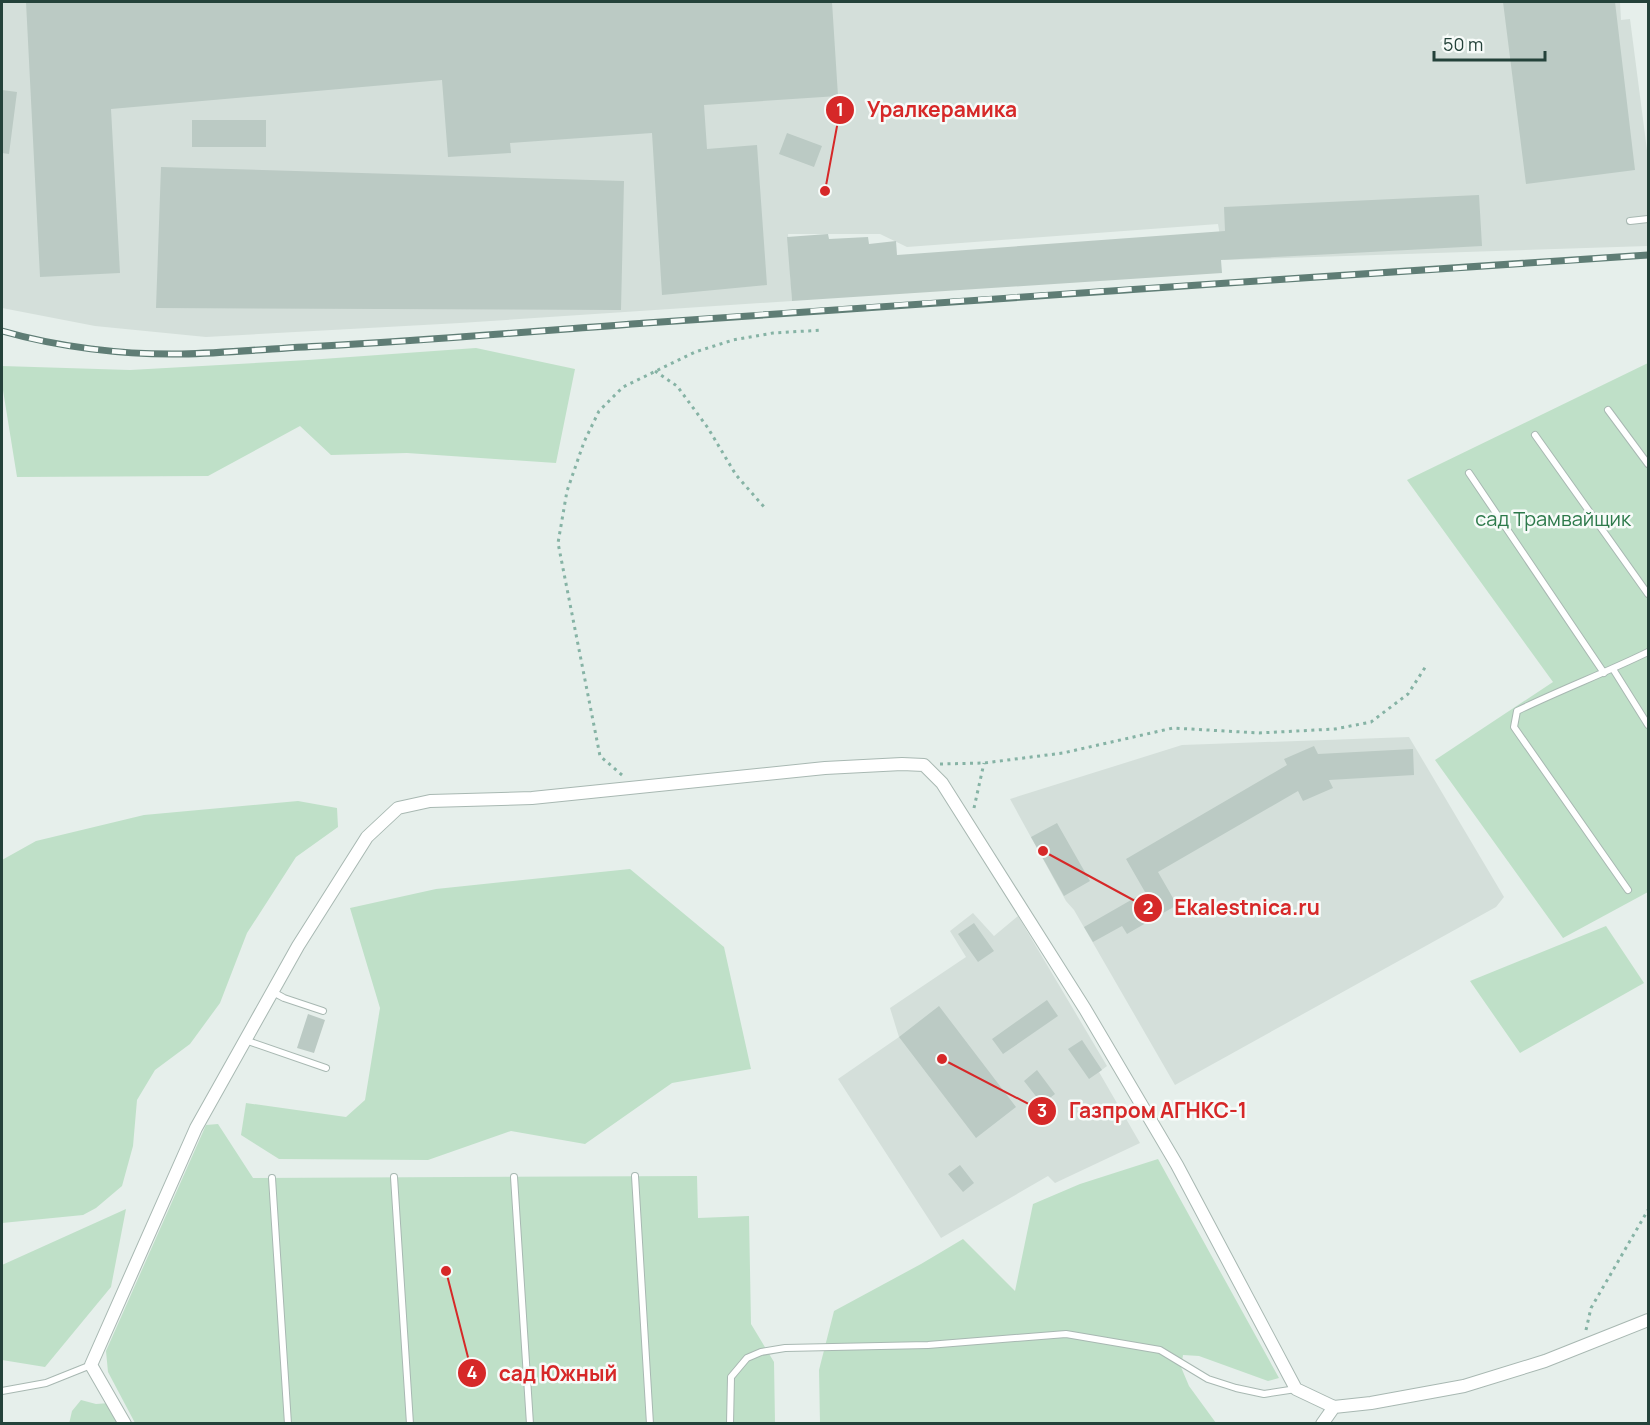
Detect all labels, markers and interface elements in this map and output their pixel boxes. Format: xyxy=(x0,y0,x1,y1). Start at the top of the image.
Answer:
scale bar xyxy=(1434,24,1545,62)
text: 50 m xyxy=(1443,32,1483,56)
callout: Уралкерамика xyxy=(825,90,1029,129)
text: Уралкерамика xyxy=(867,95,1017,123)
text: 1 xyxy=(836,97,844,121)
park label: сад Трамвайщик xyxy=(1475,505,1632,532)
callout: Ekalestnica.ru xyxy=(1133,888,1332,927)
text: Ekalestnica.ru xyxy=(1174,893,1320,921)
text: 2 xyxy=(1143,895,1153,919)
callout: Газпром АГНКС-1 xyxy=(1027,1091,1259,1130)
text: Газпром АГНКС-1 xyxy=(1069,1096,1247,1124)
text: 3 xyxy=(1037,1098,1047,1122)
callout: сад Южный xyxy=(457,1354,629,1393)
text: сад Южный xyxy=(499,1359,617,1387)
text: 4 xyxy=(467,1360,478,1384)

